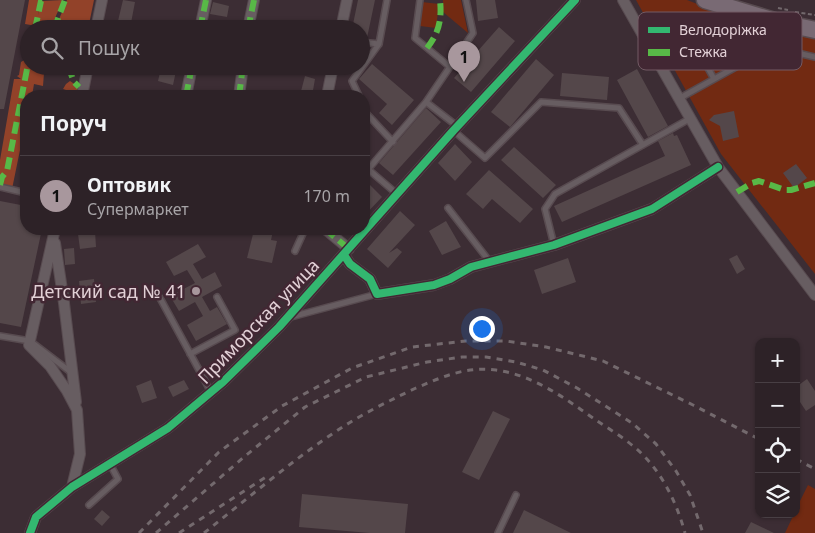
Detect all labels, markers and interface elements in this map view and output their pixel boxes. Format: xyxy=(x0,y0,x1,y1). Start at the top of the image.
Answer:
legend xyxy=(638,12,802,70)
search box xyxy=(20,20,370,75)
text: Велодоріжка xyxy=(679,20,767,39)
icon: search xyxy=(38,34,66,62)
text: Пошук xyxy=(78,35,140,61)
pin: 1 xyxy=(448,41,480,82)
text: Стежка xyxy=(679,42,727,61)
text: Поруч xyxy=(40,109,107,137)
text: Оптовик xyxy=(87,172,171,198)
text: 1 xyxy=(51,185,61,207)
text: 170 m xyxy=(303,185,350,207)
text: Супермаркет xyxy=(87,198,189,220)
street label: Приморская улица xyxy=(192,253,324,389)
place label: Детский сад № 41 xyxy=(31,279,186,303)
marker: Детский сад № 41 xyxy=(190,285,202,297)
your location xyxy=(469,316,495,342)
map controls xyxy=(755,338,800,518)
button: + xyxy=(755,338,800,383)
button: − xyxy=(755,383,800,428)
button: locate xyxy=(755,428,800,473)
button: layers xyxy=(755,473,800,518)

